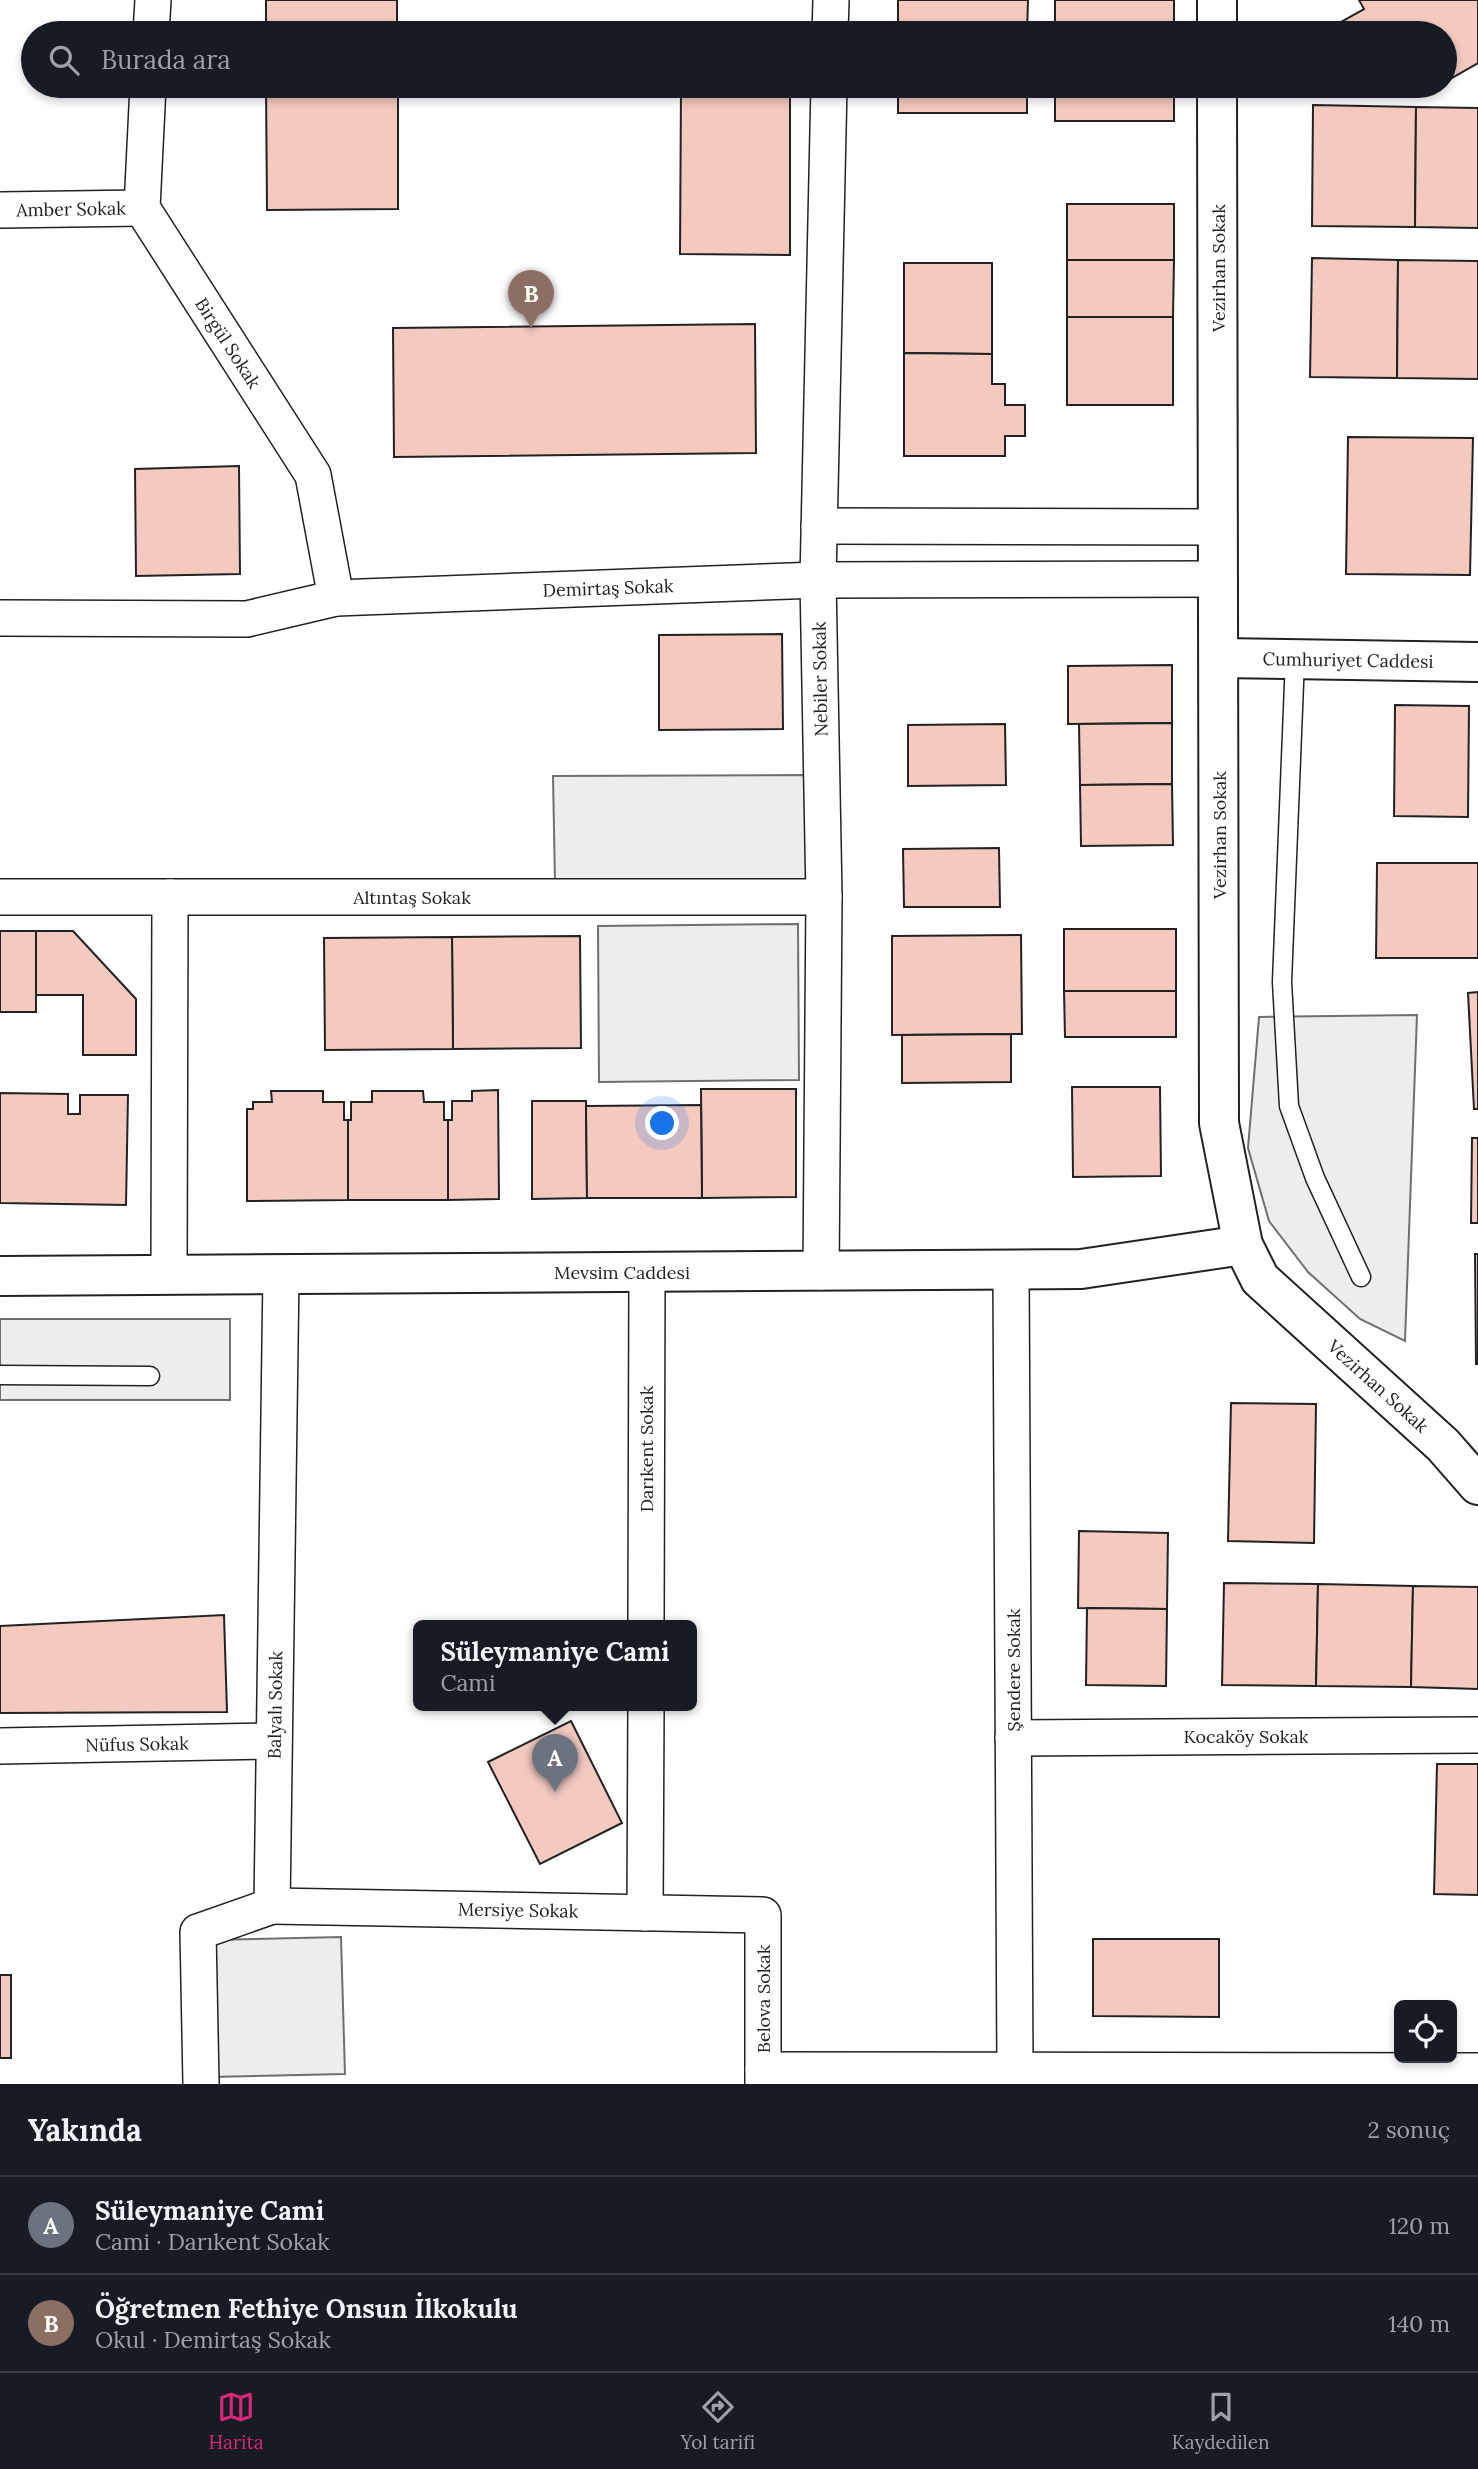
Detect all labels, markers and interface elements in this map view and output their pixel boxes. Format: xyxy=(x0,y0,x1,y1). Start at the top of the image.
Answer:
search box xyxy=(21,21,1457,98)
icon: search xyxy=(45,41,83,79)
text: Burada ara xyxy=(101,43,231,76)
street label: Amber Sokak xyxy=(15,197,126,221)
street label: Vezirhan Sokak xyxy=(1207,204,1230,333)
pin: B xyxy=(508,270,554,328)
street label: Birgül Sokak xyxy=(190,293,266,393)
street label: Demirtaş Sokak xyxy=(542,574,674,602)
street label: Nebiler Sokak xyxy=(807,621,833,737)
street label: Cumhuriyet Caddesi xyxy=(1262,647,1434,673)
street label: Vezirhan Sokak xyxy=(1208,771,1231,900)
street label: Altıntaş Sokak xyxy=(352,886,471,909)
your location xyxy=(645,1106,679,1140)
street label: Mevsim Caddesi xyxy=(554,1261,690,1284)
street label: Vezirhan Sokak xyxy=(1322,1334,1433,1438)
street label: Darıkent Sokak xyxy=(635,1385,658,1512)
street label: Şendere Sokak xyxy=(1002,1608,1025,1731)
popup xyxy=(413,1620,697,1711)
text: Süleymaniye Cami xyxy=(440,1635,670,1668)
street label: Balyalı Sokak xyxy=(263,1650,287,1759)
text: Cami xyxy=(440,1668,495,1697)
street label: Kocaköy Sokak xyxy=(1184,1725,1309,1748)
street label: Nüfus Sokak xyxy=(85,1732,189,1756)
pin: A xyxy=(532,1734,578,1792)
street label: Mersiye Sokak xyxy=(458,1897,579,1923)
street label: Belova Sokak xyxy=(752,1944,775,2053)
map controls xyxy=(1394,2000,1457,2063)
button: locate xyxy=(1394,2000,1457,2063)
text: Yakında xyxy=(28,2111,142,2149)
text: 2 sonuç xyxy=(1368,2115,1450,2144)
text: Süleymaniye Cami xyxy=(95,2194,324,2227)
text: A xyxy=(43,2211,59,2240)
text: 120 m xyxy=(1388,2211,1450,2240)
text: Cami · Darıkent Sokak xyxy=(95,2227,330,2256)
text: Öğretmen Fethiye Onsun İlkokulu xyxy=(95,2292,518,2325)
text: B xyxy=(43,2309,59,2338)
text: 140 m xyxy=(1388,2309,1450,2338)
text: Okul · Demirtaş Sokak xyxy=(95,2325,331,2354)
tab: Harita xyxy=(208,2388,264,2454)
tab: Yol tarifi xyxy=(680,2388,755,2454)
tab: Kaydedilen xyxy=(1172,2388,1270,2454)

